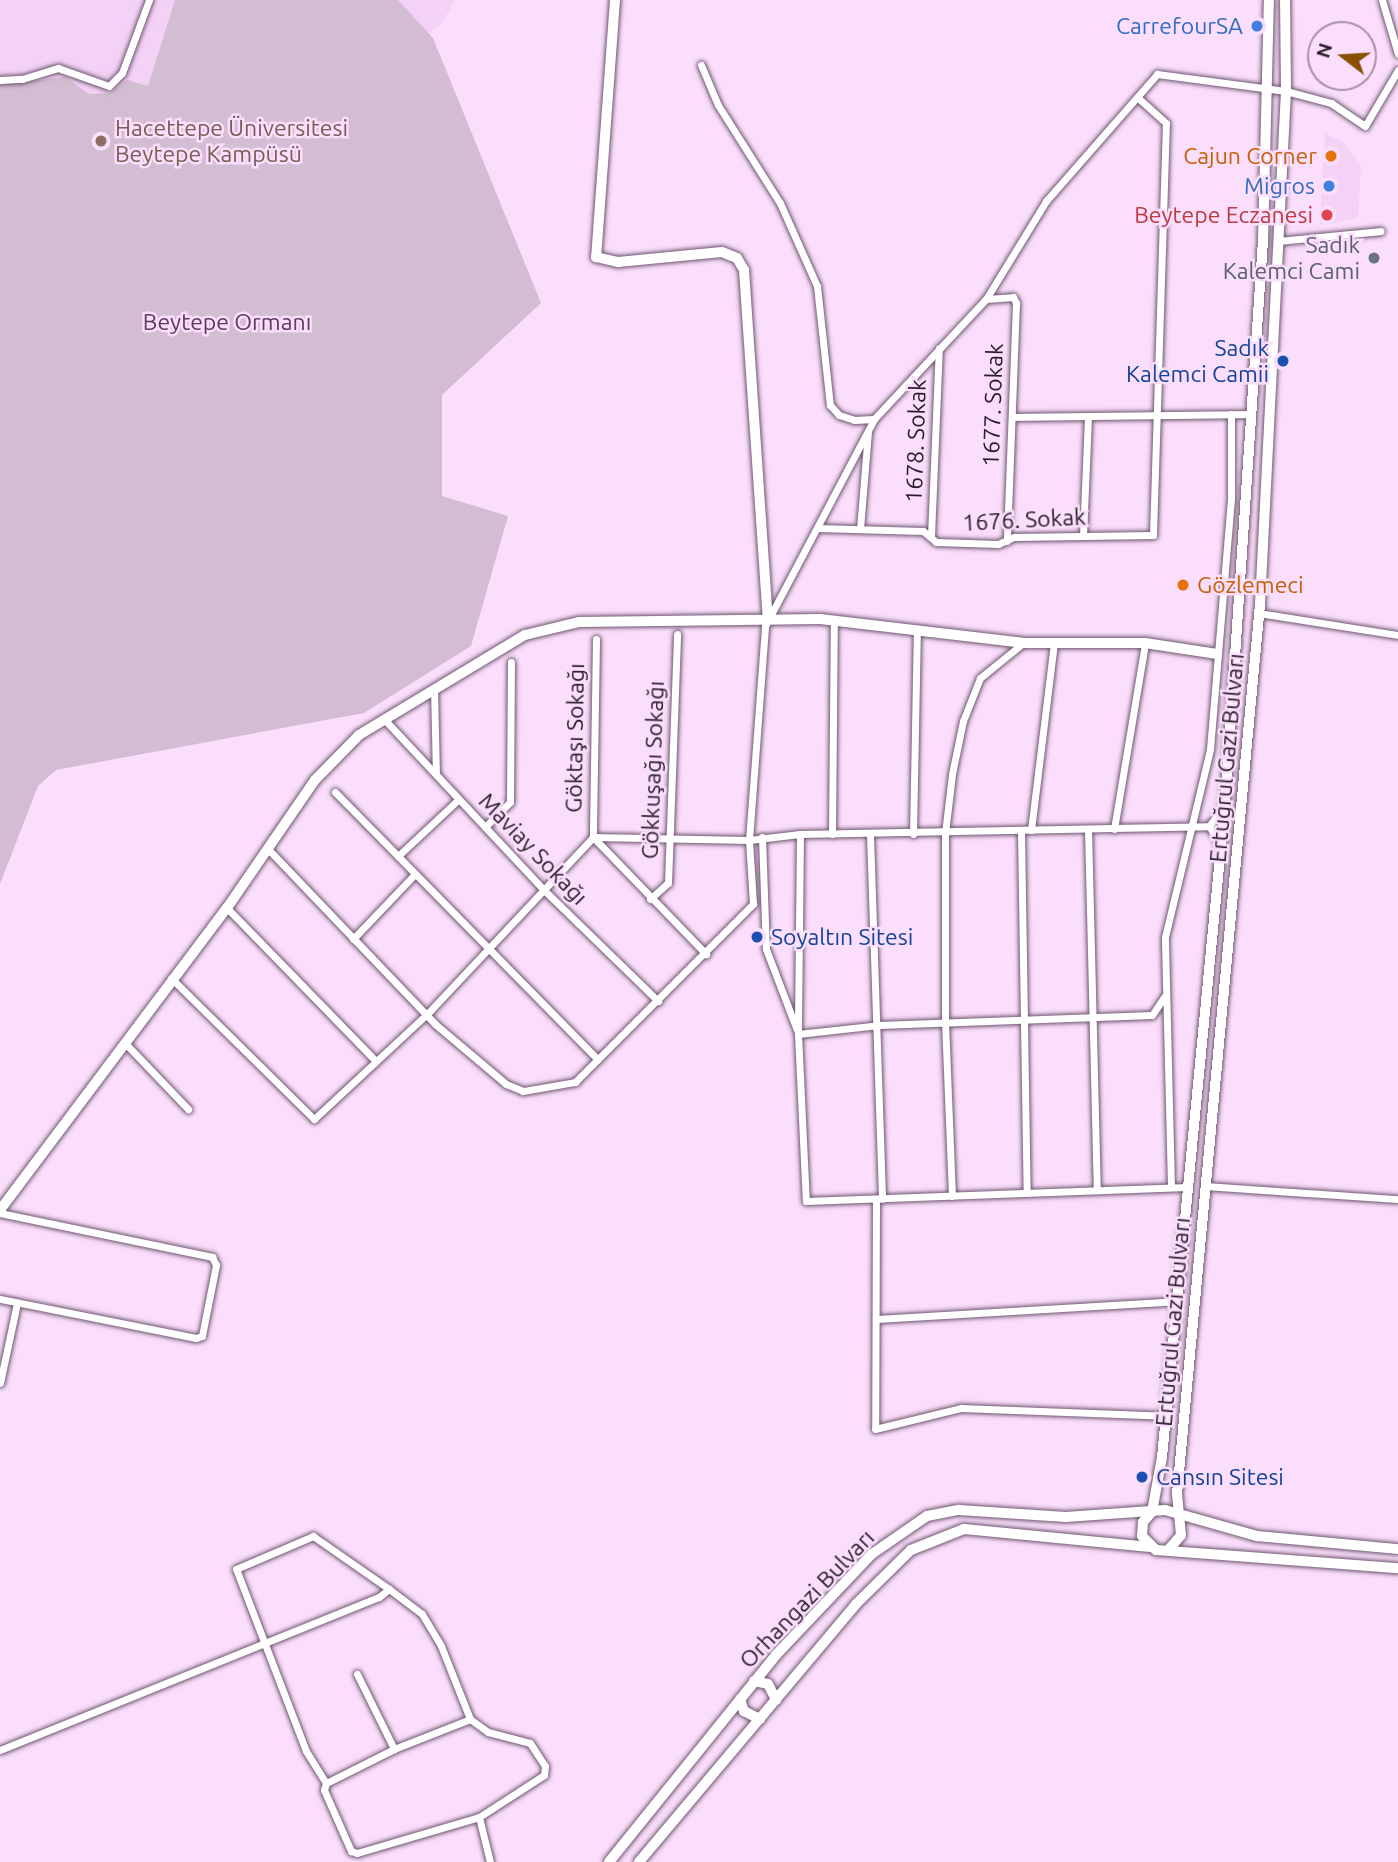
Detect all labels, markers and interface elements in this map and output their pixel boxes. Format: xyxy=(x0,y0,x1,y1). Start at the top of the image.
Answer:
place label: CarrefourSA xyxy=(1116,12,1243,40)
marker: CarrefourSA xyxy=(1249,18,1265,34)
north arrow xyxy=(1307,21,1377,91)
text: N xyxy=(1311,40,1336,60)
place label: Hacettepe Üniversitesi Beytepe Kampüsü xyxy=(115,114,348,168)
marker: Hacettepe Üniversitesi Beytepe Kampüsü xyxy=(93,133,109,149)
place label: Cajun Corner xyxy=(1183,142,1317,170)
marker: Cajun Corner xyxy=(1323,148,1339,164)
place label: Migros xyxy=(1244,172,1315,200)
marker: Migros xyxy=(1321,178,1337,194)
place label: Beytepe Eczanesi xyxy=(1134,201,1313,229)
marker: Beytepe Eczanesi xyxy=(1319,207,1335,223)
place label: Sadık Kalemci Cami xyxy=(1223,231,1360,285)
marker: Sadık Kalemci Cami xyxy=(1366,250,1382,266)
park label: Beytepe Ormanı xyxy=(143,308,311,336)
place label: Sadık Kalemci Camii xyxy=(1126,334,1269,388)
street label: 1677. Sokak xyxy=(977,343,1009,467)
marker: Sadık Kalemci Camii xyxy=(1275,353,1291,369)
street label: 1678. Sokak xyxy=(900,379,932,503)
street label: 1676. Sokak xyxy=(962,503,1086,537)
place label: Gözlemeci xyxy=(1197,571,1304,599)
marker: Gözlemeci xyxy=(1175,577,1191,593)
street label: Ertuğrul Gazi Bulvarı xyxy=(1204,652,1250,864)
street label: Göktaşı Sokağı xyxy=(560,663,590,813)
street label: Gökkuşağı Sokağı xyxy=(636,680,670,860)
street label: Maviay Sokağı xyxy=(473,787,593,911)
place label: Soyaltın Sitesi xyxy=(771,923,913,951)
marker: Soyaltın Sitesi xyxy=(749,929,765,945)
street label: Ertuğrul Gazi Bulvarı xyxy=(1150,1216,1196,1428)
place label: Cansın Sitesi xyxy=(1156,1463,1284,1491)
marker: Cansın Sitesi xyxy=(1134,1469,1150,1485)
street label: Orhangazi Bulvarı xyxy=(734,1524,880,1674)

